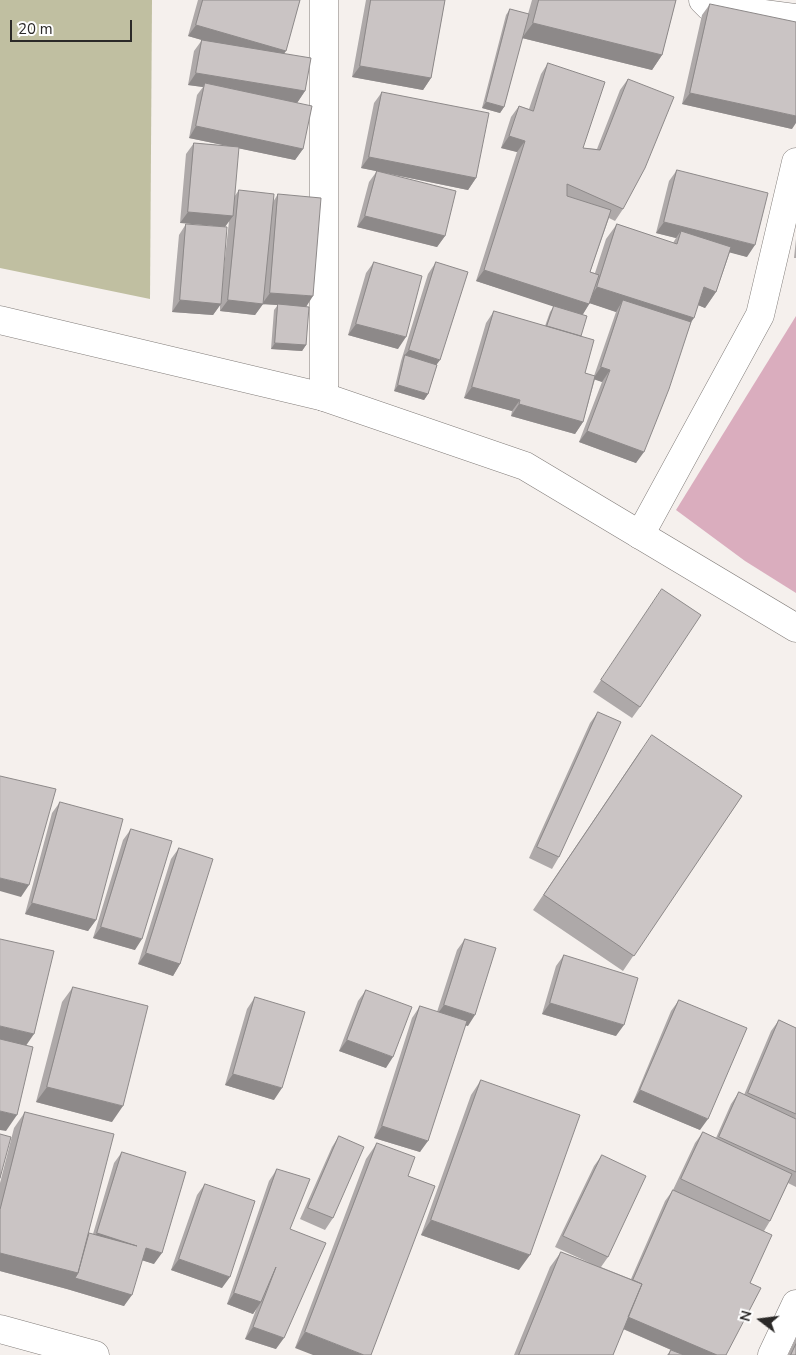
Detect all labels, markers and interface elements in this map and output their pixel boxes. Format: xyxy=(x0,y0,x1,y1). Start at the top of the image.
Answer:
scale bar xyxy=(12,10,135,42)
text: 20 m xyxy=(18,19,53,39)
north arrow xyxy=(736,1295,786,1345)
text: N xyxy=(735,1308,757,1324)

